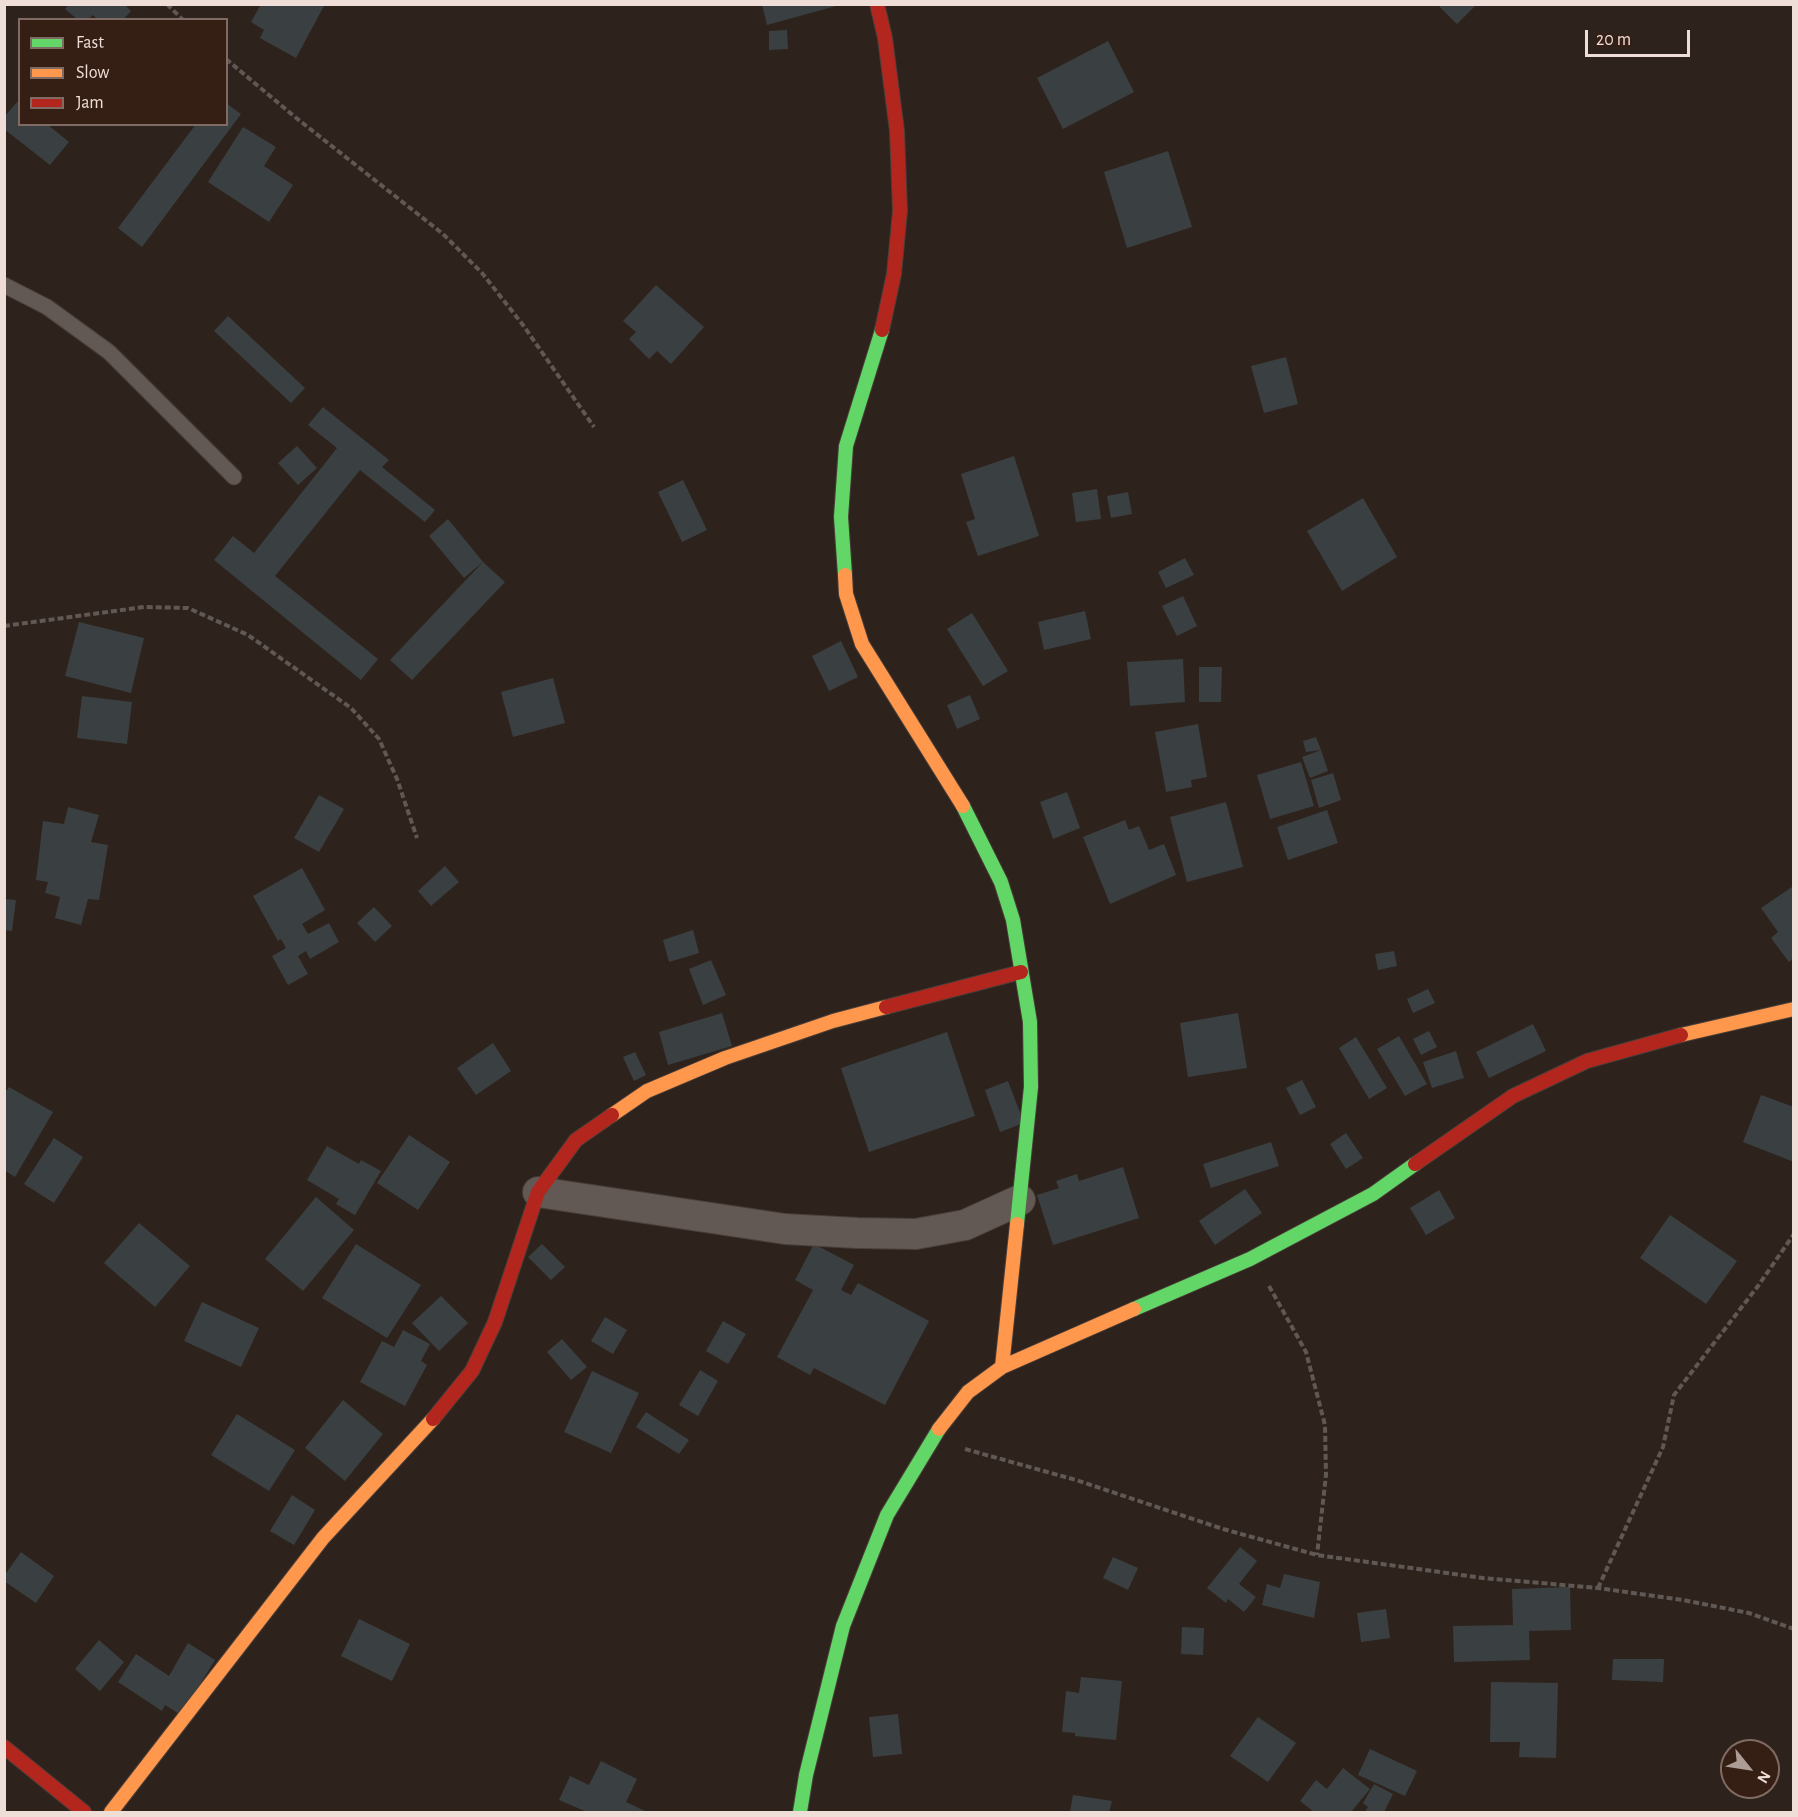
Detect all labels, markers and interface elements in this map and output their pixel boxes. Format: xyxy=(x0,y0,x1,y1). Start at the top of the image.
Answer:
legend xyxy=(18,18,228,126)
scale bar xyxy=(1588,18,1693,56)
text: 20 m xyxy=(1596,31,1631,49)
text: Fast xyxy=(76,34,104,52)
text: Slow xyxy=(76,64,109,82)
text: Jam xyxy=(76,94,104,112)
north arrow xyxy=(1720,1739,1780,1799)
text: N xyxy=(1754,1768,1774,1786)

